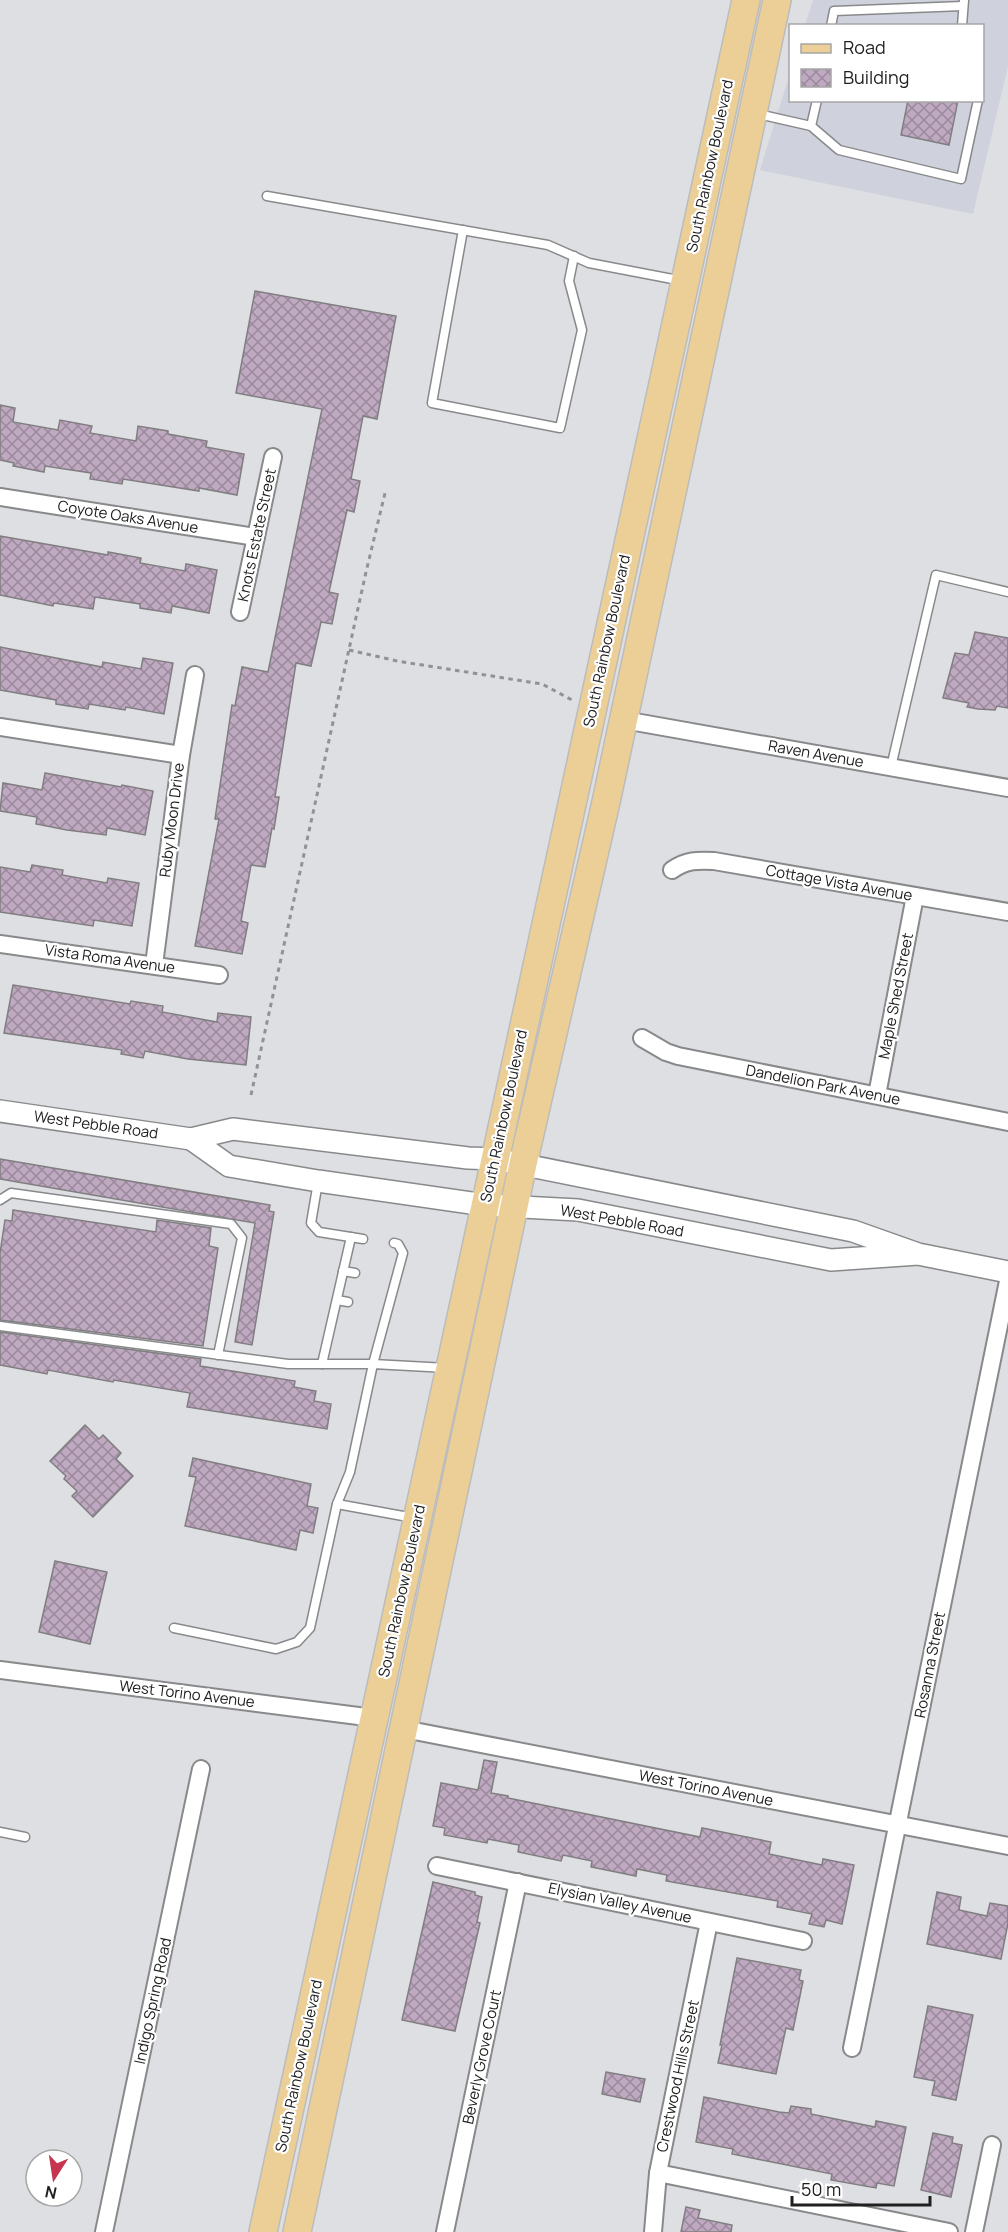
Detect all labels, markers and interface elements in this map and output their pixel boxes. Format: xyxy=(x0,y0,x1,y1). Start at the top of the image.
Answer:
legend xyxy=(789,24,984,102)
text: Road xyxy=(843,35,886,59)
text: Building xyxy=(843,65,909,89)
street label: South Rainbow Boulevard xyxy=(681,78,738,254)
street label: Knots Estate Street xyxy=(232,466,281,604)
street label: Coyote Oaks Avenue xyxy=(56,495,200,538)
street label: South Rainbow Boulevard xyxy=(578,553,635,729)
street label: Raven Avenue xyxy=(767,735,866,772)
street label: Ruby Moon Drive xyxy=(154,761,189,878)
street label: Cottage Vista Avenue xyxy=(764,859,914,906)
street label: Maple Shed Street xyxy=(873,931,918,1061)
street label: Vista Roma Avenue xyxy=(44,939,177,978)
street label: South Rainbow Boulevard xyxy=(475,1028,532,1204)
street label: Dandelion Park Avenue xyxy=(744,1059,902,1110)
street label: West Pebble Road xyxy=(33,1105,159,1144)
street label: West Pebble Road xyxy=(559,1199,686,1242)
street label: South Rainbow Boulevard xyxy=(373,1503,430,1679)
street label: Rosanna Street xyxy=(909,1610,950,1720)
street label: West Torino Avenue xyxy=(118,1675,256,1712)
street label: West Torino Avenue xyxy=(637,1764,775,1811)
street label: Elysian Valley Avenue xyxy=(546,1877,694,1928)
street label: Indigo Spring Road xyxy=(129,1936,176,2066)
street label: South Rainbow Boulevard xyxy=(270,1978,327,2154)
street label: Beverly Grove Court xyxy=(457,1988,506,2126)
street label: Crestwood Hills Street xyxy=(651,1998,704,2154)
north arrow xyxy=(24,2148,84,2208)
scale bar xyxy=(792,2169,930,2207)
text: 50 m xyxy=(801,2177,841,2201)
text: N xyxy=(43,2181,59,2205)

